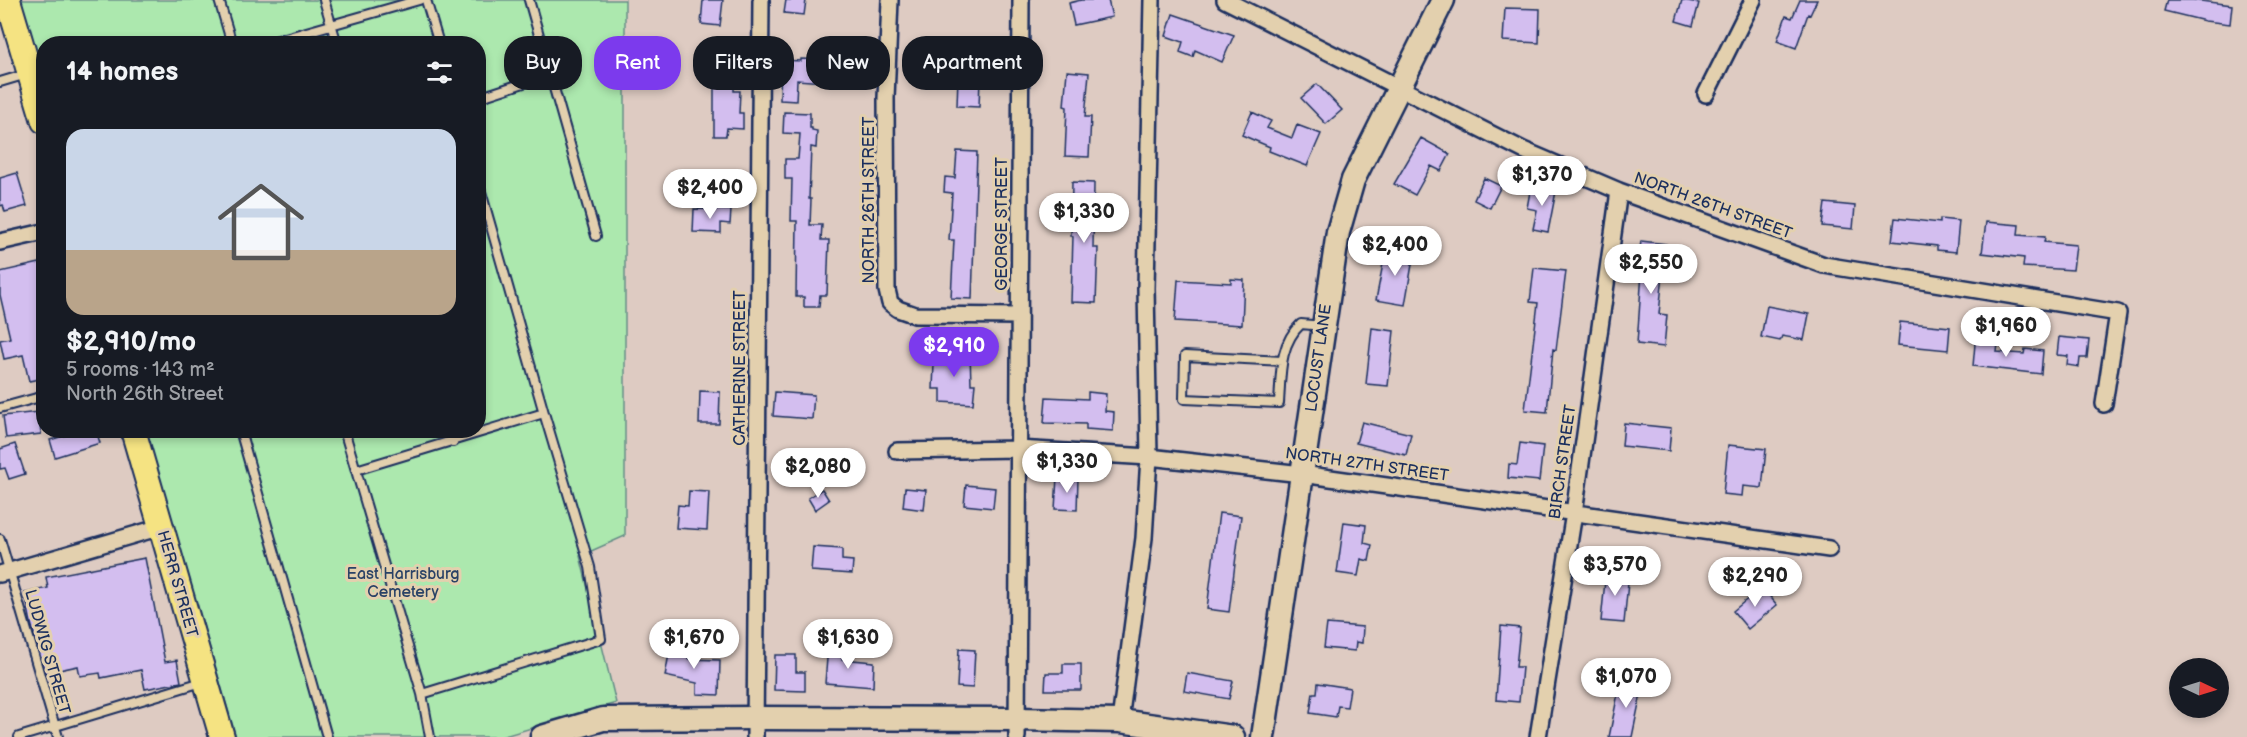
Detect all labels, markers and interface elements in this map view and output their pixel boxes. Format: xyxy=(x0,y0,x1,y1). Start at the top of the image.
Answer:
chip: Buy xyxy=(504,36,582,90)
chip: Rent xyxy=(594,36,681,90)
chip: Filters xyxy=(693,36,794,90)
chip: New xyxy=(806,36,890,90)
chip: Apartment xyxy=(902,36,1043,90)
icon: filters xyxy=(423,56,456,89)
text: 14 homes xyxy=(66,57,178,88)
street label: NORTH 26TH STREET xyxy=(860,116,879,283)
pin: $1,370 xyxy=(1493,156,1591,207)
street label: GEORGE STREET xyxy=(993,157,1012,291)
text: $1,370 xyxy=(1511,163,1573,187)
icon: home xyxy=(207,168,315,276)
pin: $2,400 xyxy=(661,169,759,220)
street label: NORTH 26TH STREET xyxy=(1631,169,1795,244)
text: $2,400 xyxy=(677,176,743,200)
pin: $1,330 xyxy=(1035,193,1133,244)
text: $1,330 xyxy=(1053,200,1115,224)
pin: $2,400 xyxy=(1346,226,1444,277)
text: $2,400 xyxy=(1362,233,1428,257)
pin: $2,550 xyxy=(1602,244,1700,295)
text: $2,550 xyxy=(1618,251,1684,275)
street label: CATHERINE STREET xyxy=(731,290,750,446)
street label: LOCUST LANE xyxy=(1302,303,1336,413)
pin: $1,960 xyxy=(1957,307,2055,358)
text: $1,960 xyxy=(1975,314,2037,338)
text: $2,910/mo xyxy=(66,327,196,358)
pin: $2,910 xyxy=(905,327,1003,378)
text: $2,910 xyxy=(923,334,985,358)
text: 5 rooms · 143 m² xyxy=(66,358,215,382)
text: North 26th Street xyxy=(66,382,224,406)
street label: BIRCH STREET xyxy=(1546,403,1580,520)
pin: $1,330 xyxy=(1018,443,1116,494)
street label: NORTH 27TH STREET xyxy=(1284,444,1450,486)
pin: $2,080 xyxy=(769,448,867,499)
text: $1,330 xyxy=(1036,450,1098,474)
text: $2,080 xyxy=(785,455,851,479)
street label: HERR STREET xyxy=(153,528,201,640)
pin: $3,570 xyxy=(1566,546,1664,597)
text: $3,570 xyxy=(1583,553,1647,577)
pin: $2,290 xyxy=(1706,557,1804,608)
text: $2,290 xyxy=(1722,564,1788,588)
park label: East Harrisburg Cemetery xyxy=(346,565,460,602)
street label: LUDWIG STREET xyxy=(20,587,74,717)
pin: $1,670 xyxy=(645,619,743,670)
pin: $1,630 xyxy=(799,619,897,670)
text: $1,670 xyxy=(663,626,725,650)
text: $1,630 xyxy=(817,626,879,650)
pin: $1,070 xyxy=(1577,658,1675,709)
north arrow xyxy=(2169,658,2229,718)
map controls xyxy=(2169,658,2229,718)
text: $1,070 xyxy=(1595,665,1657,689)

